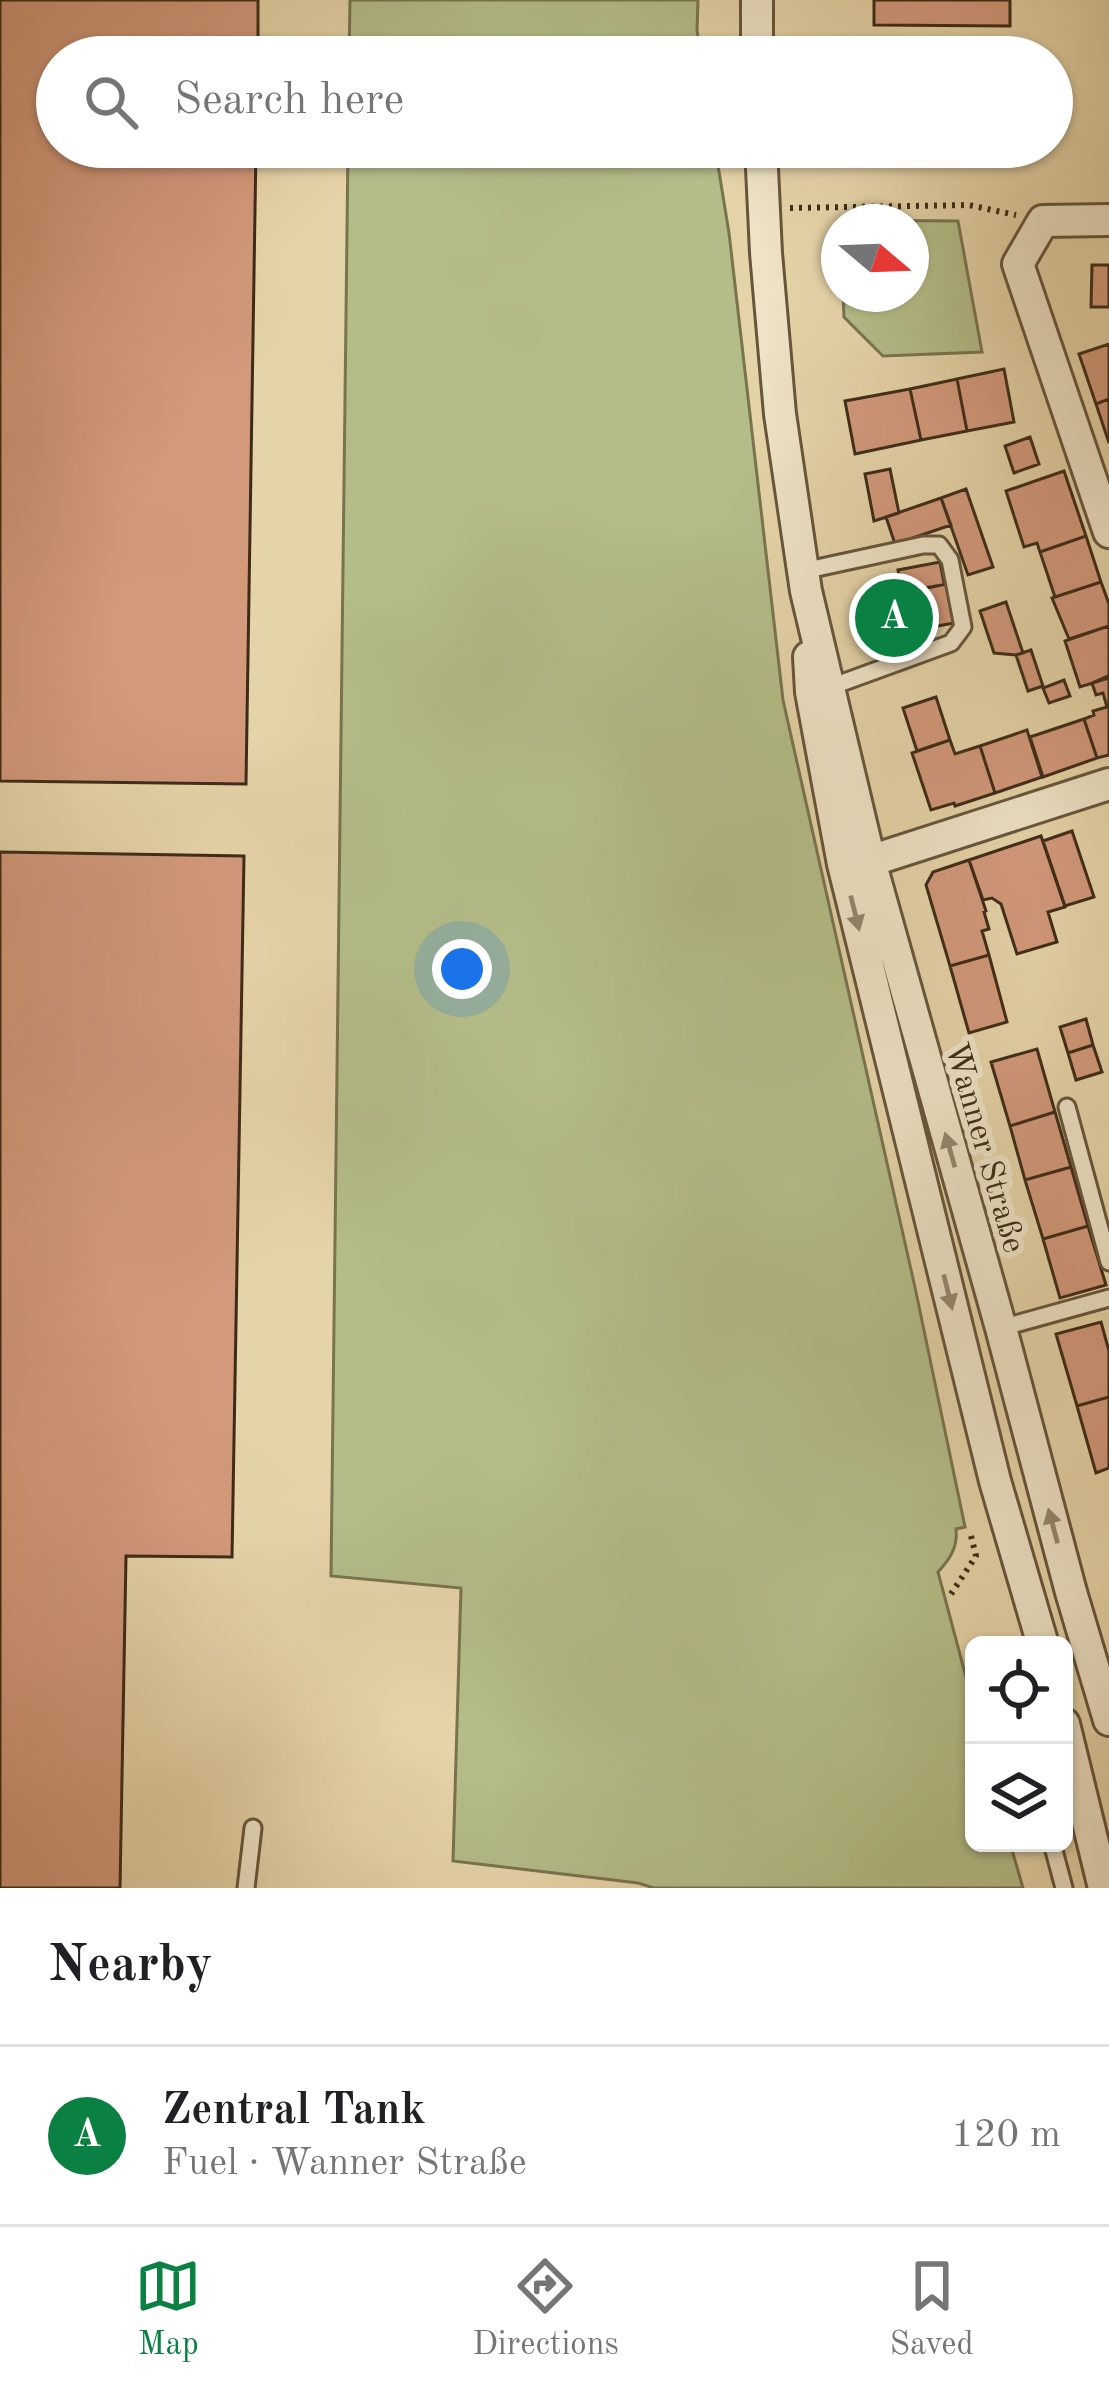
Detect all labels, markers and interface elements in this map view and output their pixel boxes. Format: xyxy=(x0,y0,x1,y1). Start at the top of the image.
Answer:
search box xyxy=(36,36,1073,168)
icon: search xyxy=(78,69,144,135)
text: Search here xyxy=(174,79,404,124)
north arrow xyxy=(821,204,929,312)
pin: A xyxy=(855,573,933,663)
one-way arrow xyxy=(846,895,865,932)
your location xyxy=(432,939,492,999)
street label: Wanner Straße xyxy=(938,1039,1029,1257)
one-way arrow xyxy=(940,1132,959,1169)
one-way arrow xyxy=(939,1274,958,1311)
one-way arrow xyxy=(1043,1508,1062,1545)
map controls xyxy=(965,1636,1073,1852)
button: locate xyxy=(965,1636,1073,1744)
button: layers xyxy=(965,1744,1073,1852)
text: Nearby xyxy=(48,1941,213,1992)
text: Zentral Tank xyxy=(162,2089,426,2134)
text: A xyxy=(72,2116,102,2155)
text: 120 m xyxy=(951,2116,1061,2155)
text: Fuel · Wanner Straße xyxy=(162,2144,527,2183)
tab: Map xyxy=(135,2253,201,2366)
tab: Directions xyxy=(472,2253,619,2366)
tab: Saved xyxy=(890,2253,974,2366)

